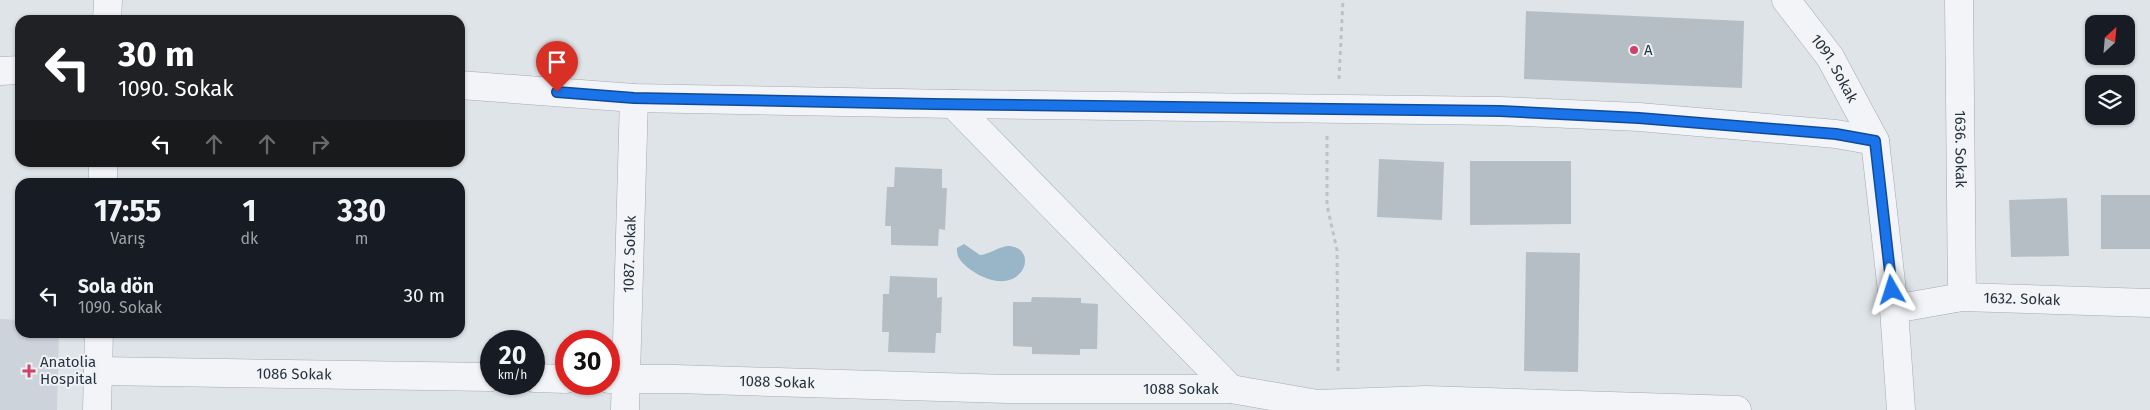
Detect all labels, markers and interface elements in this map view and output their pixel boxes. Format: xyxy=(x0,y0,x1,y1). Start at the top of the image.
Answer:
north arrow xyxy=(2085,15,2135,65)
map controls xyxy=(2085,15,2135,125)
street label: 1091. Sokak xyxy=(1807,31,1862,106)
text: 30 m xyxy=(118,33,195,75)
icon: left xyxy=(35,35,100,100)
pin xyxy=(536,41,578,92)
place label: A xyxy=(1644,41,1653,59)
marker: A xyxy=(1628,44,1640,56)
icon: arrive xyxy=(543,48,571,76)
text: 1090. Sokak xyxy=(118,75,234,102)
button: layers xyxy=(2085,75,2135,125)
street label: 1636. Sokak xyxy=(1951,110,1970,188)
icon: left xyxy=(147,130,175,158)
icon: ahead xyxy=(200,130,228,158)
icon: ahead xyxy=(253,130,281,158)
icon: right xyxy=(306,130,334,158)
text: 17:55 xyxy=(94,193,161,229)
text: 1 xyxy=(242,193,256,229)
text: 330 xyxy=(337,193,386,229)
street label: 1087. Sokak xyxy=(619,215,640,293)
text: Varış xyxy=(110,229,145,248)
text: dk xyxy=(240,229,258,248)
text: m xyxy=(355,229,368,248)
position arrow xyxy=(1865,263,1917,315)
text: Sola dön xyxy=(78,275,154,298)
icon: left xyxy=(35,282,63,310)
text: 30 m xyxy=(404,284,445,307)
street label: 1632. Sokak xyxy=(1983,289,2061,309)
text: 1090. Sokak xyxy=(78,298,162,317)
speed limit sign: 30 xyxy=(555,330,620,395)
text: 20 xyxy=(499,341,526,371)
place label: Anatolia Hospital xyxy=(40,353,97,388)
marker: Anatolia Hospital xyxy=(22,364,36,378)
street label: 1086 Sokak xyxy=(256,364,332,384)
text: km/h xyxy=(498,368,527,382)
street label: 1088 Sokak xyxy=(739,372,815,392)
street label: 1088 Sokak xyxy=(1143,380,1219,398)

